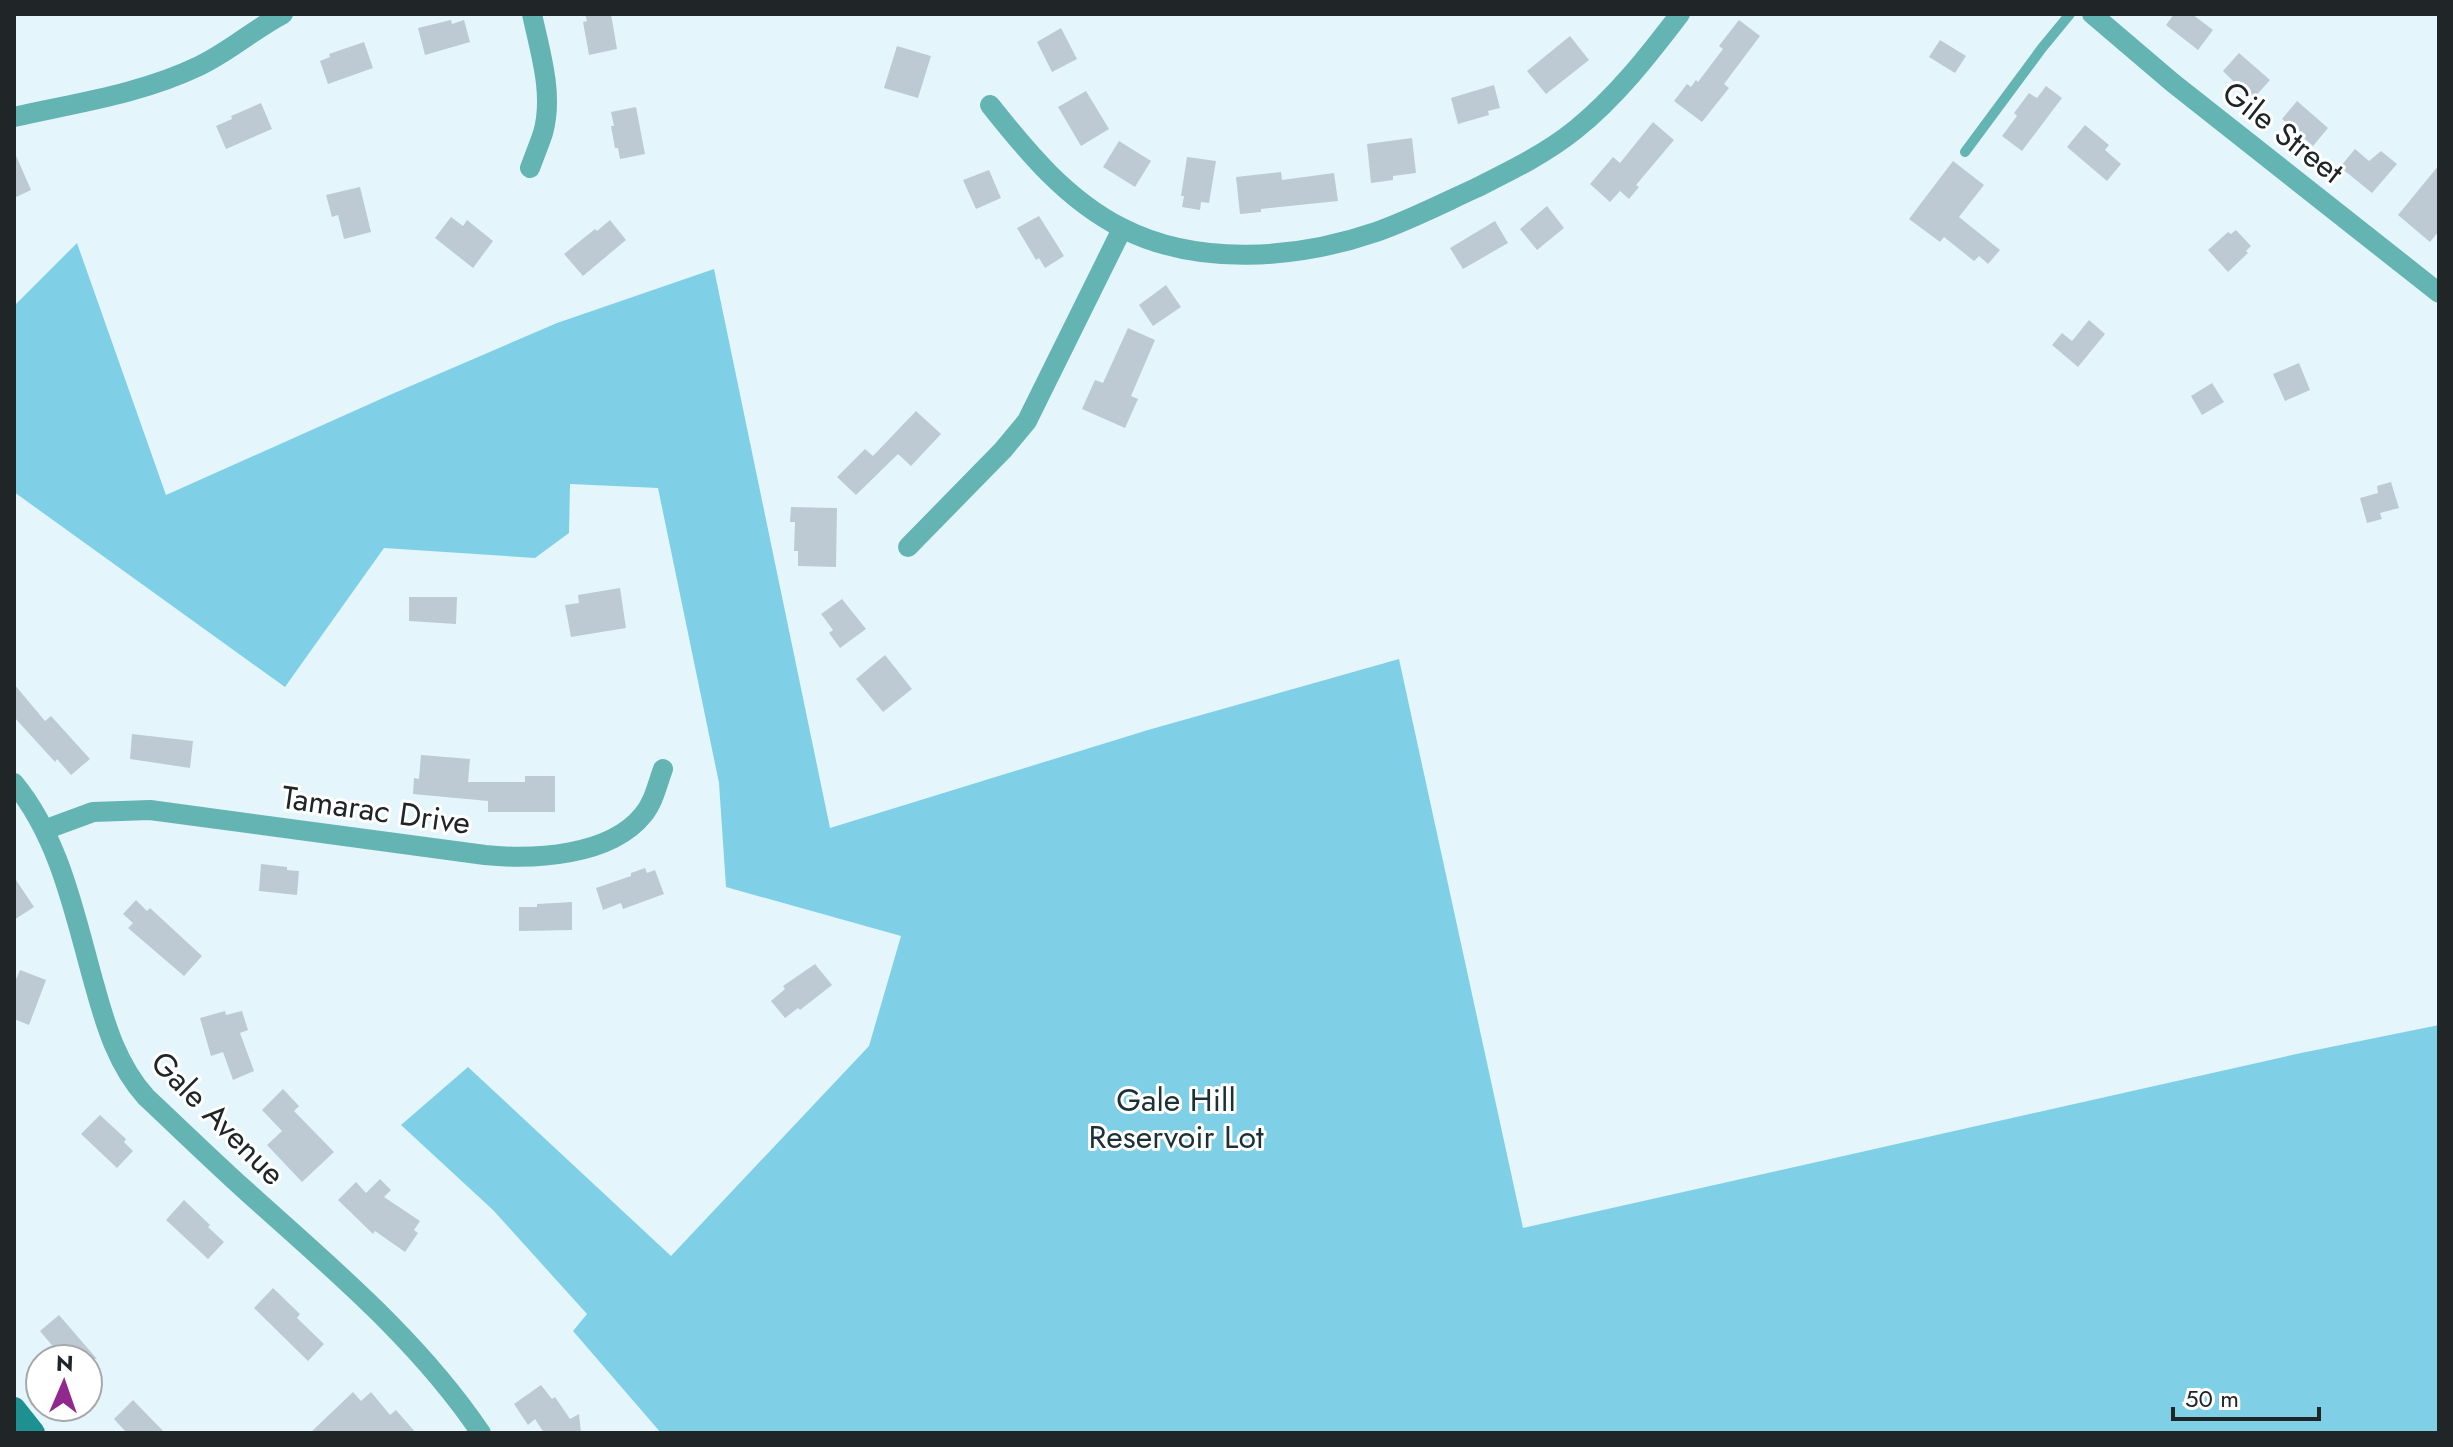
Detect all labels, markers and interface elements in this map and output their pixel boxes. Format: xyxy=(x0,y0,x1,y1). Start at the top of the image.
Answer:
street label: Gile Street xyxy=(2213,70,2354,194)
street label: Tamarac Drive xyxy=(279,774,473,846)
street label: Gale Avenue xyxy=(140,1040,296,1196)
park label: Gale Hill Reservoir Lot xyxy=(1088,1077,1264,1160)
north arrow xyxy=(24,1343,104,1423)
text: N xyxy=(55,1347,74,1379)
scale bar xyxy=(2173,1371,2319,1421)
text: 50 m xyxy=(2185,1381,2239,1416)

